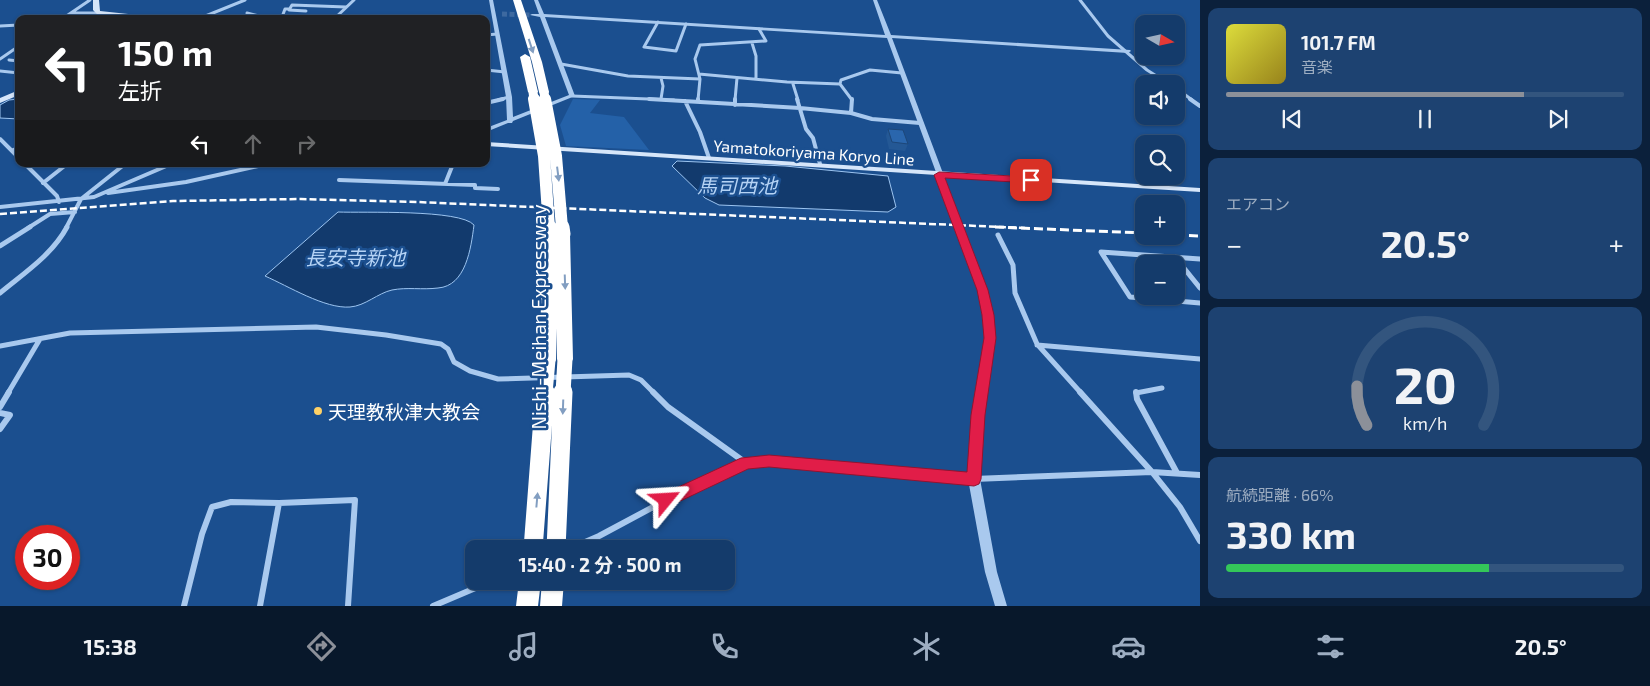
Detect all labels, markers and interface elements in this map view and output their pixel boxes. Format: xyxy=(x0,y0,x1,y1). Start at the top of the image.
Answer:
north arrow xyxy=(1135,15,1185,65)
map controls xyxy=(1135,15,1185,305)
text: 150 m xyxy=(118,31,213,73)
text: 101.7 FM xyxy=(1301,31,1376,54)
icon: left xyxy=(35,35,100,100)
one-way arrow xyxy=(528,38,536,53)
text: 音楽 xyxy=(1301,57,1333,76)
button: sound xyxy=(1135,75,1185,125)
text: 左折 xyxy=(118,77,162,103)
icon: previous xyxy=(1278,105,1306,133)
icon: pause xyxy=(1411,105,1439,133)
icon: next xyxy=(1544,105,1572,133)
icon: left xyxy=(186,130,214,158)
icon: ahead xyxy=(239,130,267,158)
icon: right xyxy=(292,130,320,158)
street label: Yamatokoriyama Koryo Line xyxy=(713,135,915,169)
button: search xyxy=(1135,135,1185,185)
pin xyxy=(1010,159,1052,201)
one-way arrow xyxy=(554,166,562,182)
icon: arrive xyxy=(1017,166,1045,194)
water label: 馬司西池 xyxy=(697,173,779,197)
text: エアコン xyxy=(1226,194,1290,213)
button: + xyxy=(1135,195,1185,245)
street label: Nishi-Meihan Expressway xyxy=(527,204,550,430)
text: 20.5° xyxy=(1381,220,1470,266)
text: − xyxy=(1226,227,1242,261)
text: + xyxy=(1609,227,1624,261)
water label: 長安寺新池 xyxy=(305,245,407,269)
button: − xyxy=(1135,255,1185,305)
one-way arrow xyxy=(561,274,569,290)
text: 20 xyxy=(1393,352,1457,414)
one-way arrow xyxy=(559,399,567,415)
place label: 天理教秋津大教会 xyxy=(328,400,480,423)
marker: 天理教秋津大教会 xyxy=(312,405,324,417)
text: km/h xyxy=(1403,412,1447,434)
position arrow xyxy=(639,473,691,525)
text: 航続距離 · 66% xyxy=(1226,485,1334,504)
one-way arrow xyxy=(534,492,542,508)
text: 330 km xyxy=(1226,511,1356,557)
speed limit sign: 30 xyxy=(15,525,80,590)
text: 15:40 · 2 分 · 500 m xyxy=(518,553,682,576)
icon: directions xyxy=(304,629,339,664)
icon: music xyxy=(506,629,541,664)
icon: phone xyxy=(707,629,742,664)
icon: climate xyxy=(909,629,944,664)
icon: car xyxy=(1111,629,1146,664)
icon: filters xyxy=(1313,629,1348,664)
text: 15:38 xyxy=(83,633,137,659)
text: 20.5° xyxy=(1515,633,1567,659)

